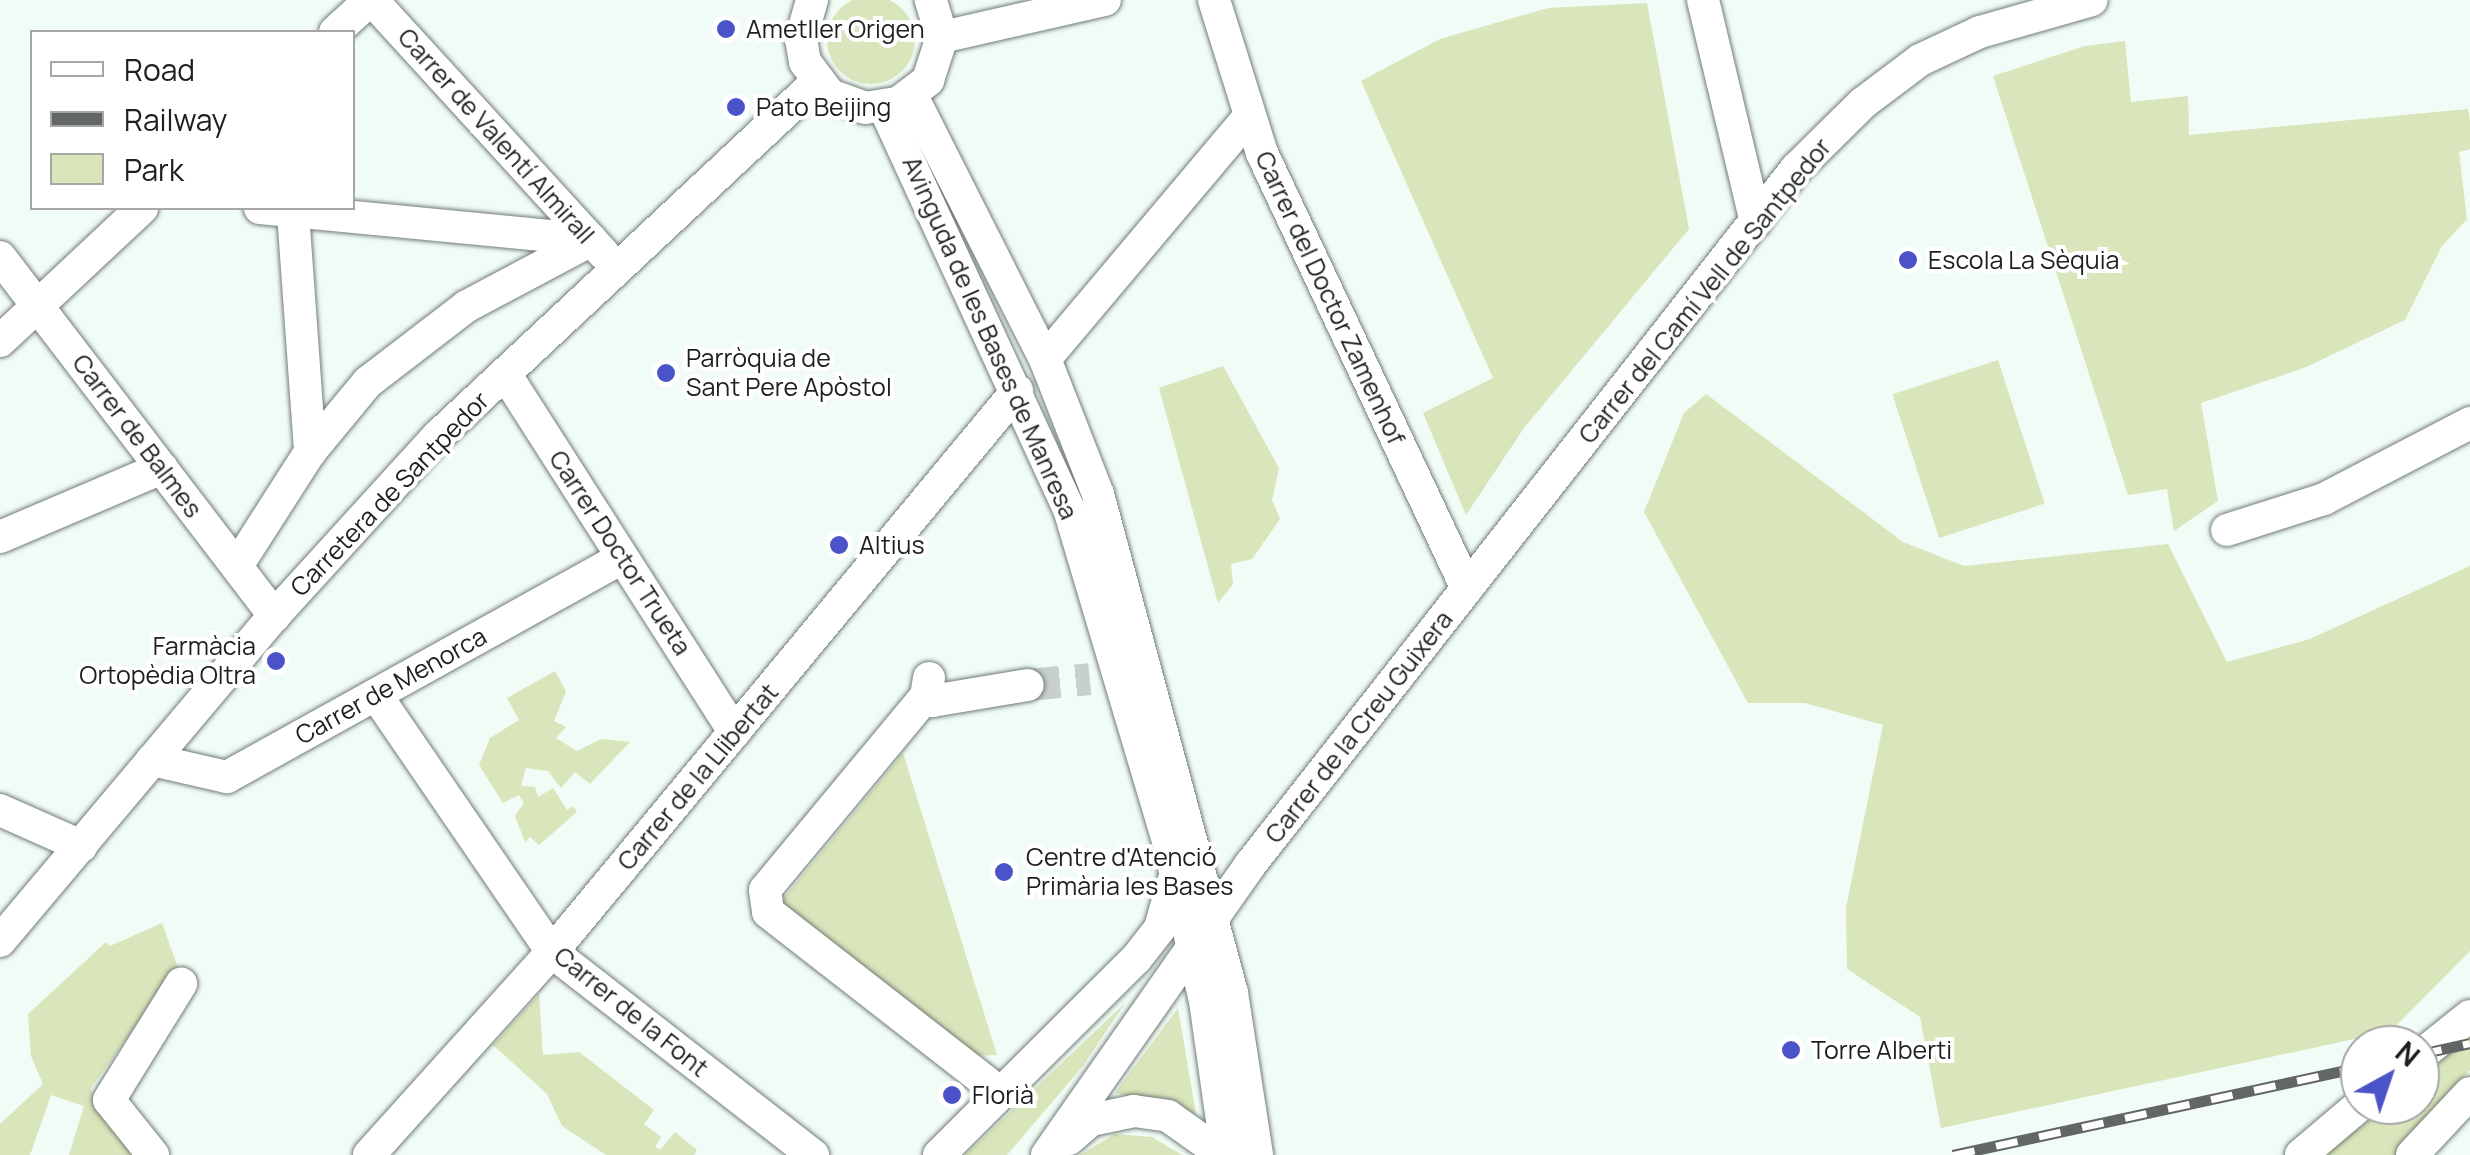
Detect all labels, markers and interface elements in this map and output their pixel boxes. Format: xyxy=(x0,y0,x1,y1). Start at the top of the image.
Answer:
place label: Ametller Origen xyxy=(746,14,925,44)
marker: Ametller Origen xyxy=(715,18,737,40)
street label: Carrer de Valentí Almirall xyxy=(392,22,600,250)
legend xyxy=(30,30,355,210)
text: Road xyxy=(124,49,195,90)
place label: Pato Beijing xyxy=(756,92,891,122)
marker: Pato Beijing xyxy=(725,96,747,118)
text: Railway xyxy=(124,99,227,140)
street label: Carrer del Camí Vell de Santpedor xyxy=(1573,132,1837,450)
street label: Carrer del Doctor Zamenhof xyxy=(1249,147,1411,449)
text: Park xyxy=(124,149,184,190)
street label: Avinguda de les Bases de Manresa xyxy=(896,152,1084,524)
place label: Escola La Sèquia xyxy=(1928,245,2119,275)
marker: Escola La Sèquia xyxy=(1897,249,1919,271)
place label: Parròquia de Sant Pere Apòstol xyxy=(686,344,892,403)
street label: Carrer de Balmes xyxy=(66,349,208,523)
marker: Parròquia de Sant Pere Apòstol xyxy=(655,362,677,384)
street label: Carretera de Santpedor xyxy=(285,386,495,602)
street label: Carrer Doctor Trueta xyxy=(543,445,697,661)
place label: Altius xyxy=(859,530,924,560)
marker: Altius xyxy=(828,534,850,556)
street label: Carrer de la Creu Guixera xyxy=(1259,605,1459,849)
street label: Carrer de Menorca xyxy=(290,621,492,751)
place label: Farmàcia Ortopèdia Oltra xyxy=(79,632,256,691)
marker: Farmàcia Ortopèdia Oltra xyxy=(265,650,287,672)
street label: Carrer de la Llibertat xyxy=(611,678,785,876)
place label: Centre d'Atenció Primària les Bases xyxy=(1026,843,1233,902)
marker: Centre d'Atenció Primària les Bases xyxy=(991,859,1017,885)
street label: Carrer de la Font xyxy=(548,941,714,1083)
north arrow xyxy=(2340,1025,2440,1125)
text: N xyxy=(2388,1033,2428,1075)
place label: Torre Alberti xyxy=(1811,1035,1952,1065)
marker: Torre Alberti xyxy=(1780,1039,1802,1061)
place label: Florià xyxy=(972,1080,1034,1110)
marker: Florià xyxy=(941,1084,963,1106)

